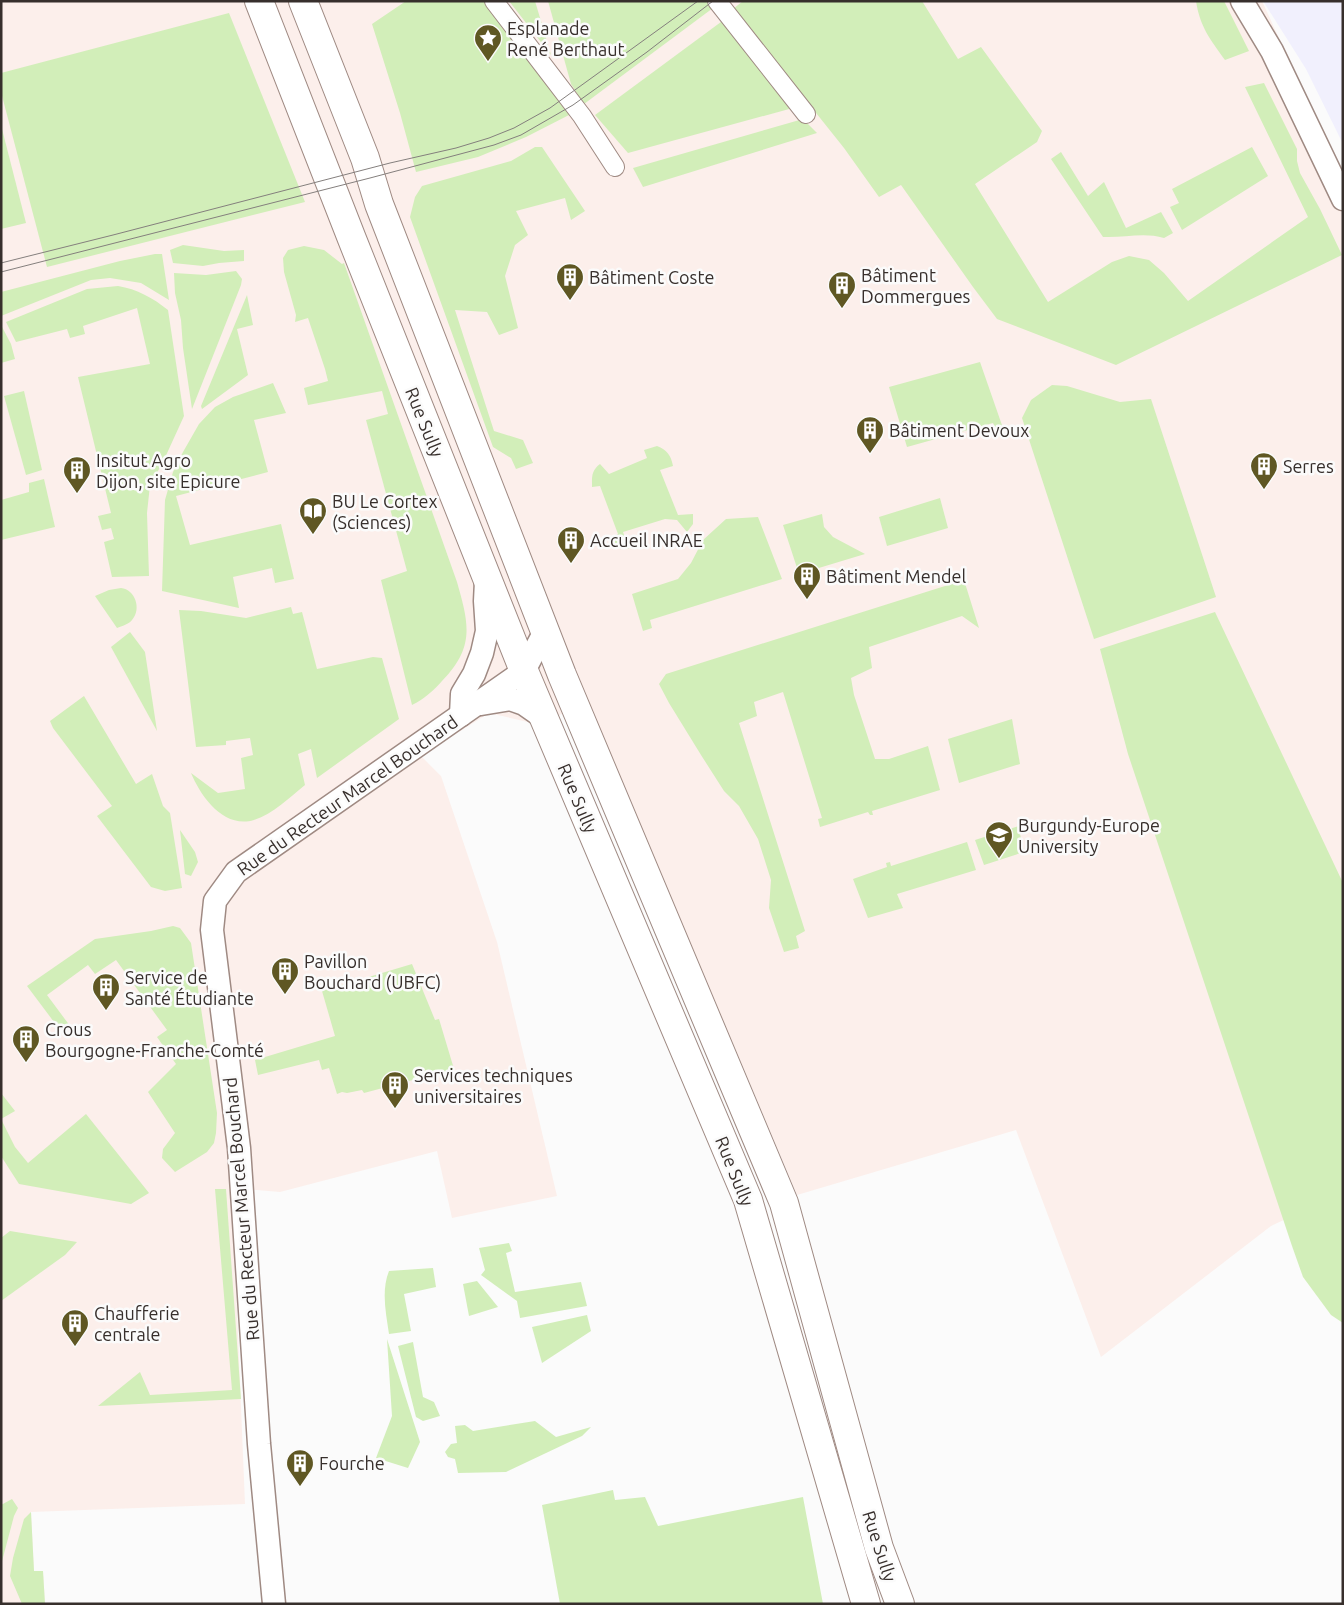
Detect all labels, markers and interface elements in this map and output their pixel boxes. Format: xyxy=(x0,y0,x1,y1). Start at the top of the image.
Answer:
place label: Esplanade René Berthaut xyxy=(507,18,625,59)
place icon: Esplanade René Berthaut xyxy=(473,23,503,62)
building icon: Bâtiment Coste xyxy=(555,262,585,301)
place label: Bâtiment Dommergues xyxy=(861,265,971,306)
place label: Bâtiment Coste xyxy=(589,267,714,287)
building icon: Bâtiment Dommergues xyxy=(827,270,857,309)
street label: Rue Sully xyxy=(402,384,448,460)
building icon: Bâtiment Devoux xyxy=(855,415,885,454)
place label: Bâtiment Devoux xyxy=(889,420,1029,440)
place label: Insitut Agro Dijon, site Epicure xyxy=(96,450,241,491)
building icon: Serres xyxy=(1249,451,1279,490)
building icon: Insitut Agro Dijon, site Epicure xyxy=(62,455,92,494)
place label: Serres xyxy=(1283,456,1334,476)
place label: BU Le Cortex (Sciences) xyxy=(332,491,438,533)
library icon: BU Le Cortex (Sciences) xyxy=(298,496,328,535)
building icon: Accueil INRAE xyxy=(556,525,586,564)
place label: Accueil INRAE xyxy=(590,530,703,550)
building icon: Bâtiment Mendel xyxy=(792,561,822,600)
place label: Bâtiment Mendel xyxy=(826,566,966,586)
street label: Rue du Recteur Marcel Bouchard xyxy=(233,711,461,879)
street label: Rue Sully xyxy=(554,760,602,836)
place label: Burgundy-Europe University xyxy=(1018,815,1160,856)
school or university icon: Burgundy-Europe University xyxy=(984,820,1014,859)
place label: Pavillon Bouchard (UBFC) xyxy=(304,951,441,993)
building icon: Pavillon Bouchard (UBFC) xyxy=(270,956,300,995)
place label: Service de Santé Étudiante xyxy=(125,967,254,1008)
building icon: Service de Santé Étudiante xyxy=(91,972,121,1011)
place label: Crous Bourgogne-Franche-Comté xyxy=(45,1019,264,1060)
building icon: Crous Bourgogne-Franche-Comté xyxy=(11,1024,41,1063)
place label: Services techniques universitaires xyxy=(414,1065,573,1106)
building icon: Services techniques universitaires xyxy=(380,1070,410,1109)
street label: Rue du Recteur Marcel Bouchard xyxy=(220,1076,262,1342)
street label: Rue Sully xyxy=(712,1133,758,1209)
place label: Chaufferie centrale xyxy=(94,1303,180,1344)
building icon: Chaufferie centrale xyxy=(60,1308,90,1347)
building icon: Fourche xyxy=(285,1448,315,1487)
place label: Fourche xyxy=(319,1453,385,1473)
street label: Rue Sully xyxy=(859,1508,901,1584)

